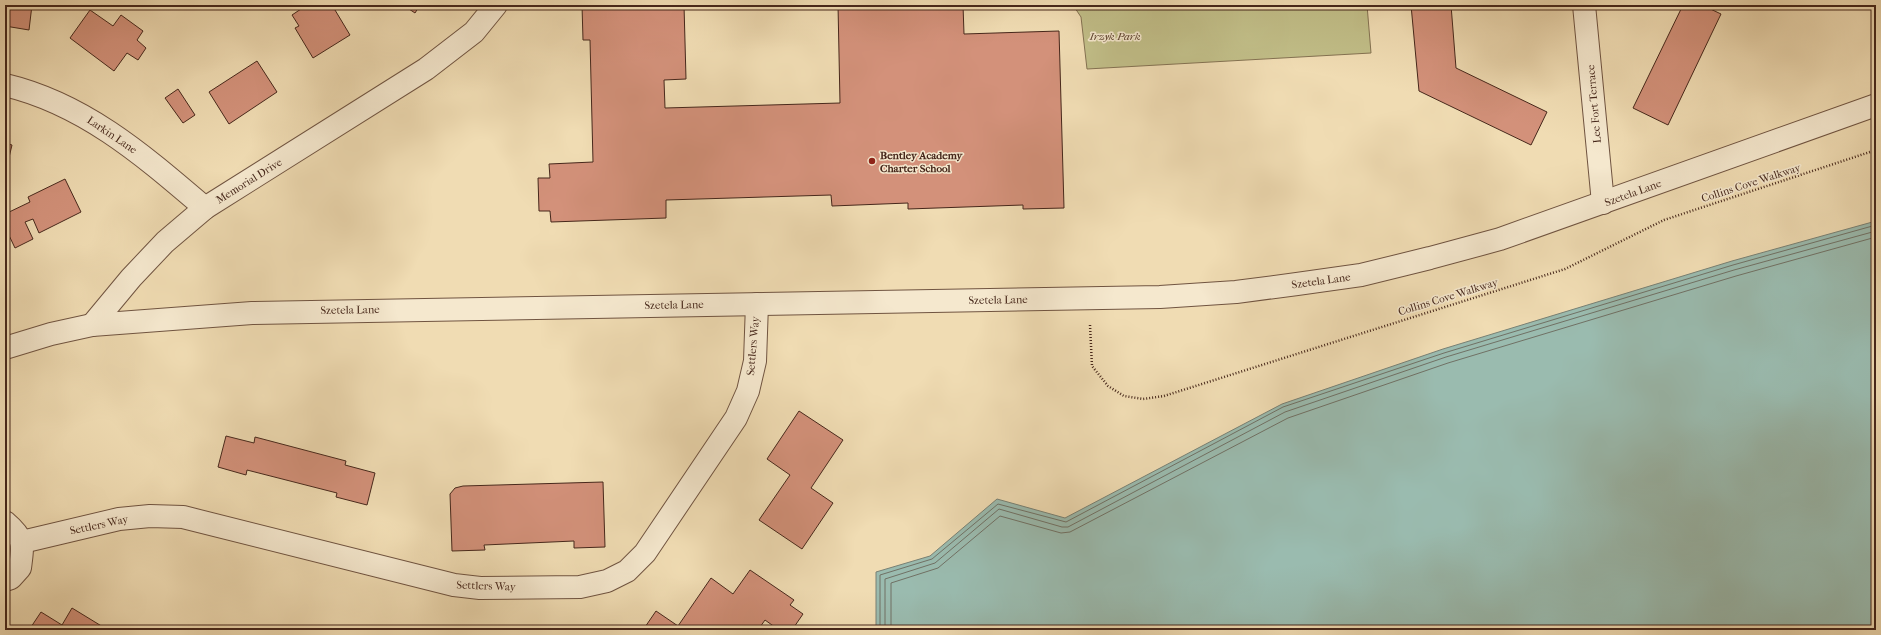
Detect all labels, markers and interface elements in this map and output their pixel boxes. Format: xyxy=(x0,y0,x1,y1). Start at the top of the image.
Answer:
park label: Irzyk Park xyxy=(1089,30,1141,43)
street label: Lee Fort Terrace xyxy=(1584,64,1604,144)
street label: Larkin Lane xyxy=(85,114,140,157)
place label: Bentley Academy Charter School xyxy=(880,149,964,175)
street label: Memorial Drive xyxy=(214,155,285,206)
marker: Bentley Academy Charter School xyxy=(867,156,877,166)
street label: Collins Cove Walkway xyxy=(1700,160,1803,205)
street label: Szetela Lane xyxy=(1603,177,1664,209)
street label: Szetela Lane xyxy=(1291,270,1352,292)
street label: Collins Cove Walkway xyxy=(1397,275,1501,318)
street label: Szetela Lane xyxy=(968,293,1028,307)
street label: Szetela Lane xyxy=(644,298,704,312)
street label: Szetela Lane xyxy=(320,303,380,317)
street label: Settlers Way xyxy=(744,315,762,376)
street label: Settlers Way xyxy=(69,512,130,538)
street label: Settlers Way xyxy=(456,578,517,594)

